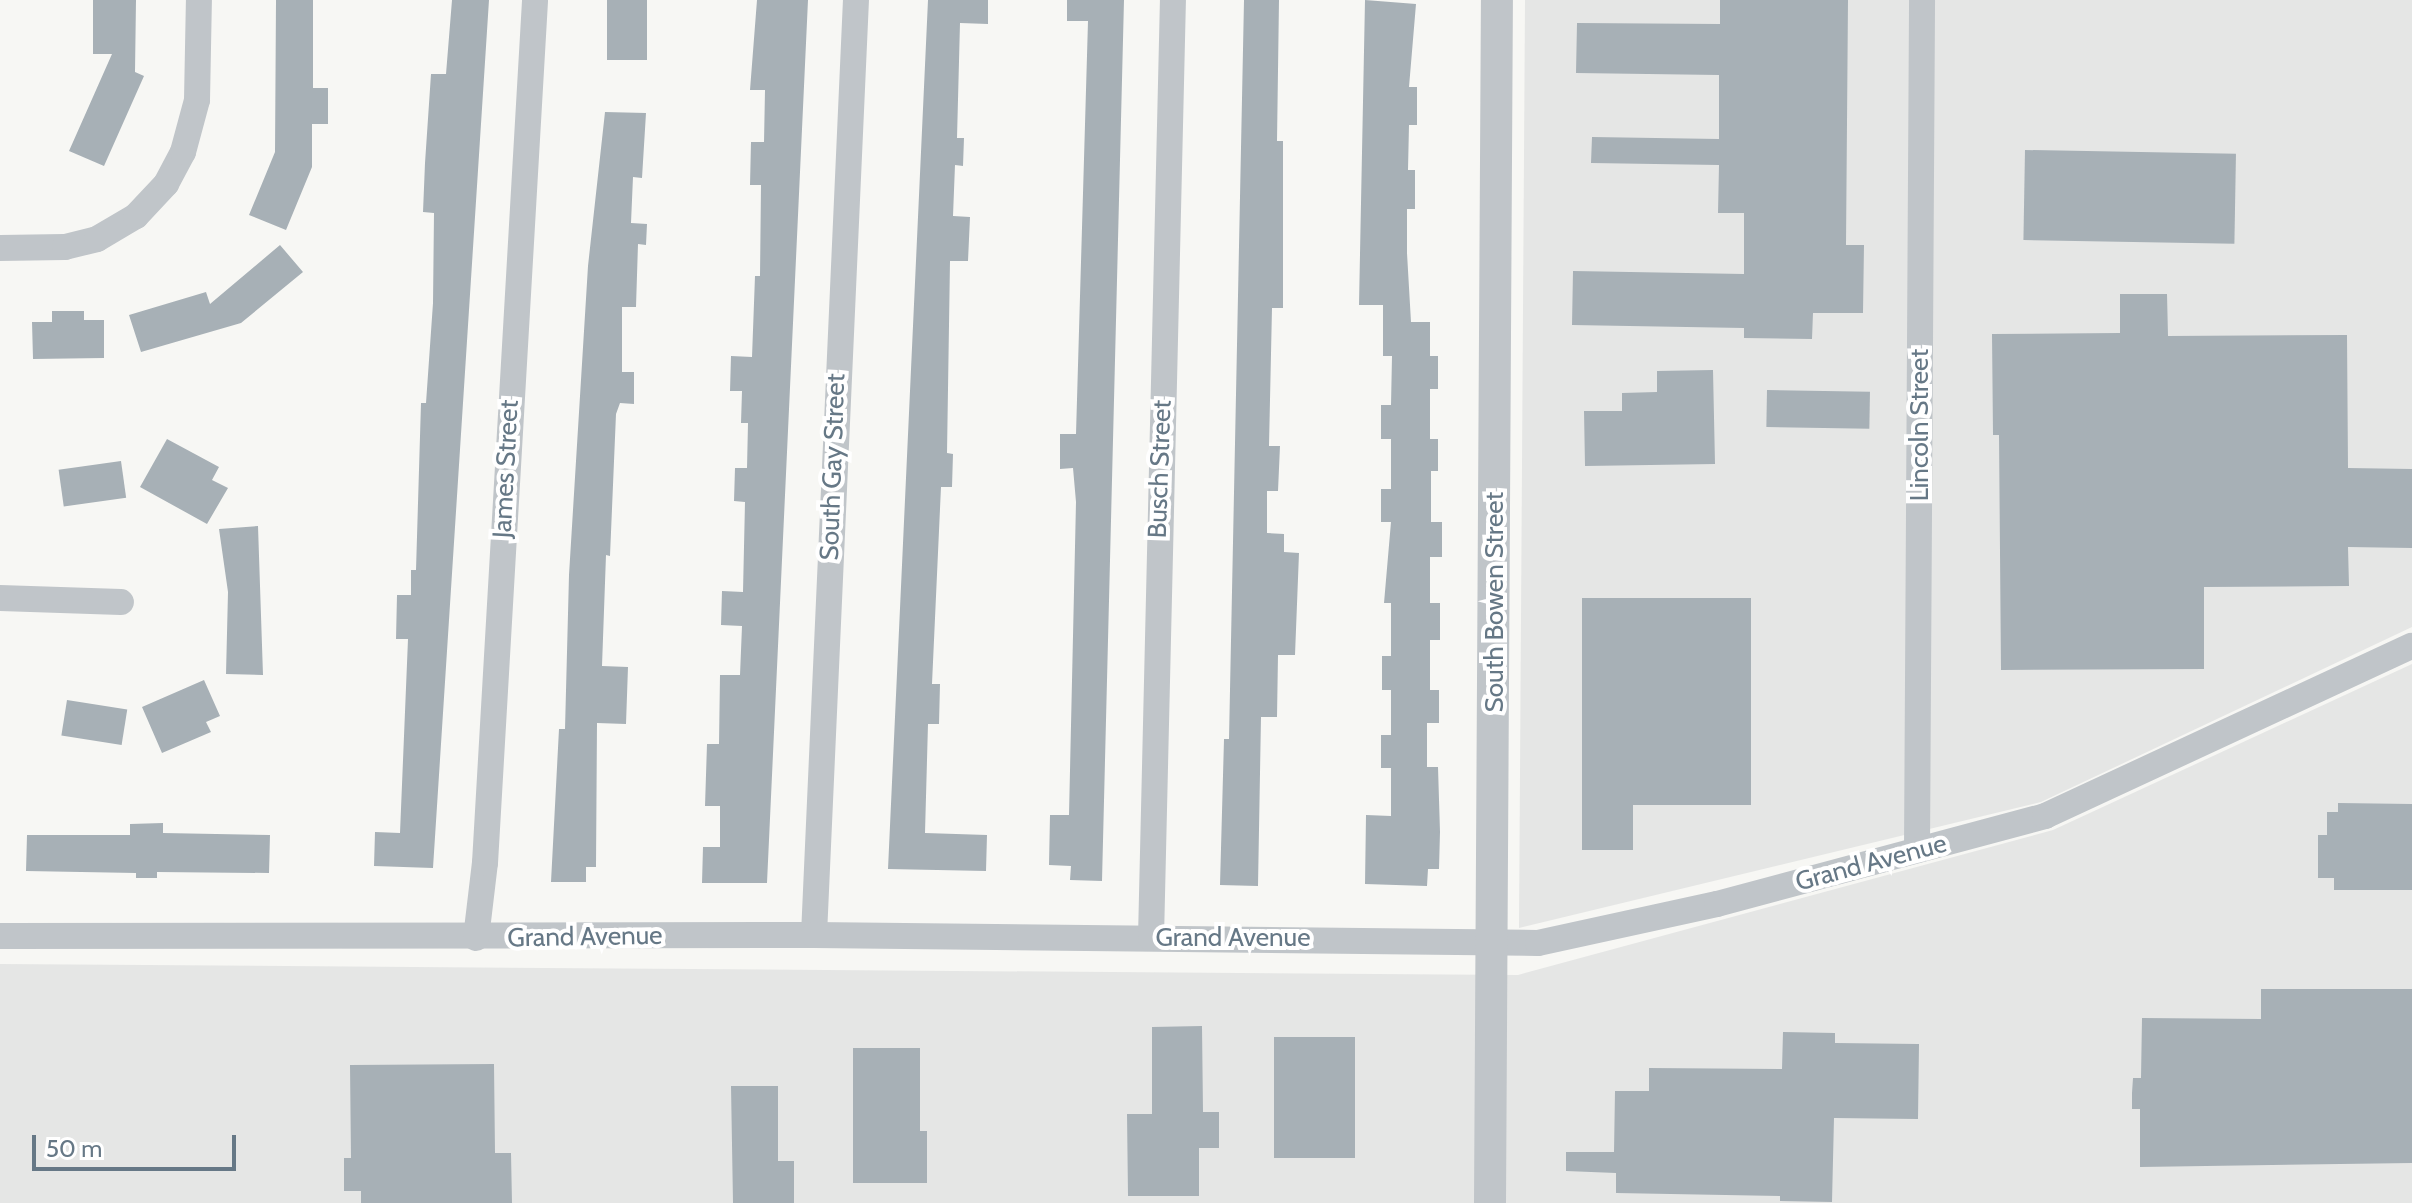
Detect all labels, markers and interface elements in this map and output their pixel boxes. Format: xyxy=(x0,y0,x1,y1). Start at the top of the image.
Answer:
street label: Lincoln Street xyxy=(1904,349,1936,501)
street label: South Gay Street xyxy=(814,373,852,561)
street label: James Street xyxy=(487,399,525,539)
street label: Busch Street xyxy=(1142,399,1178,539)
street label: South Bowen Street xyxy=(1479,492,1511,712)
street label: Grand Avenue xyxy=(1792,828,1950,898)
street label: Grand Avenue xyxy=(507,920,663,954)
street label: Grand Avenue xyxy=(1155,922,1311,954)
scale bar xyxy=(36,1119,240,1169)
text: 50 m xyxy=(46,1134,102,1163)

